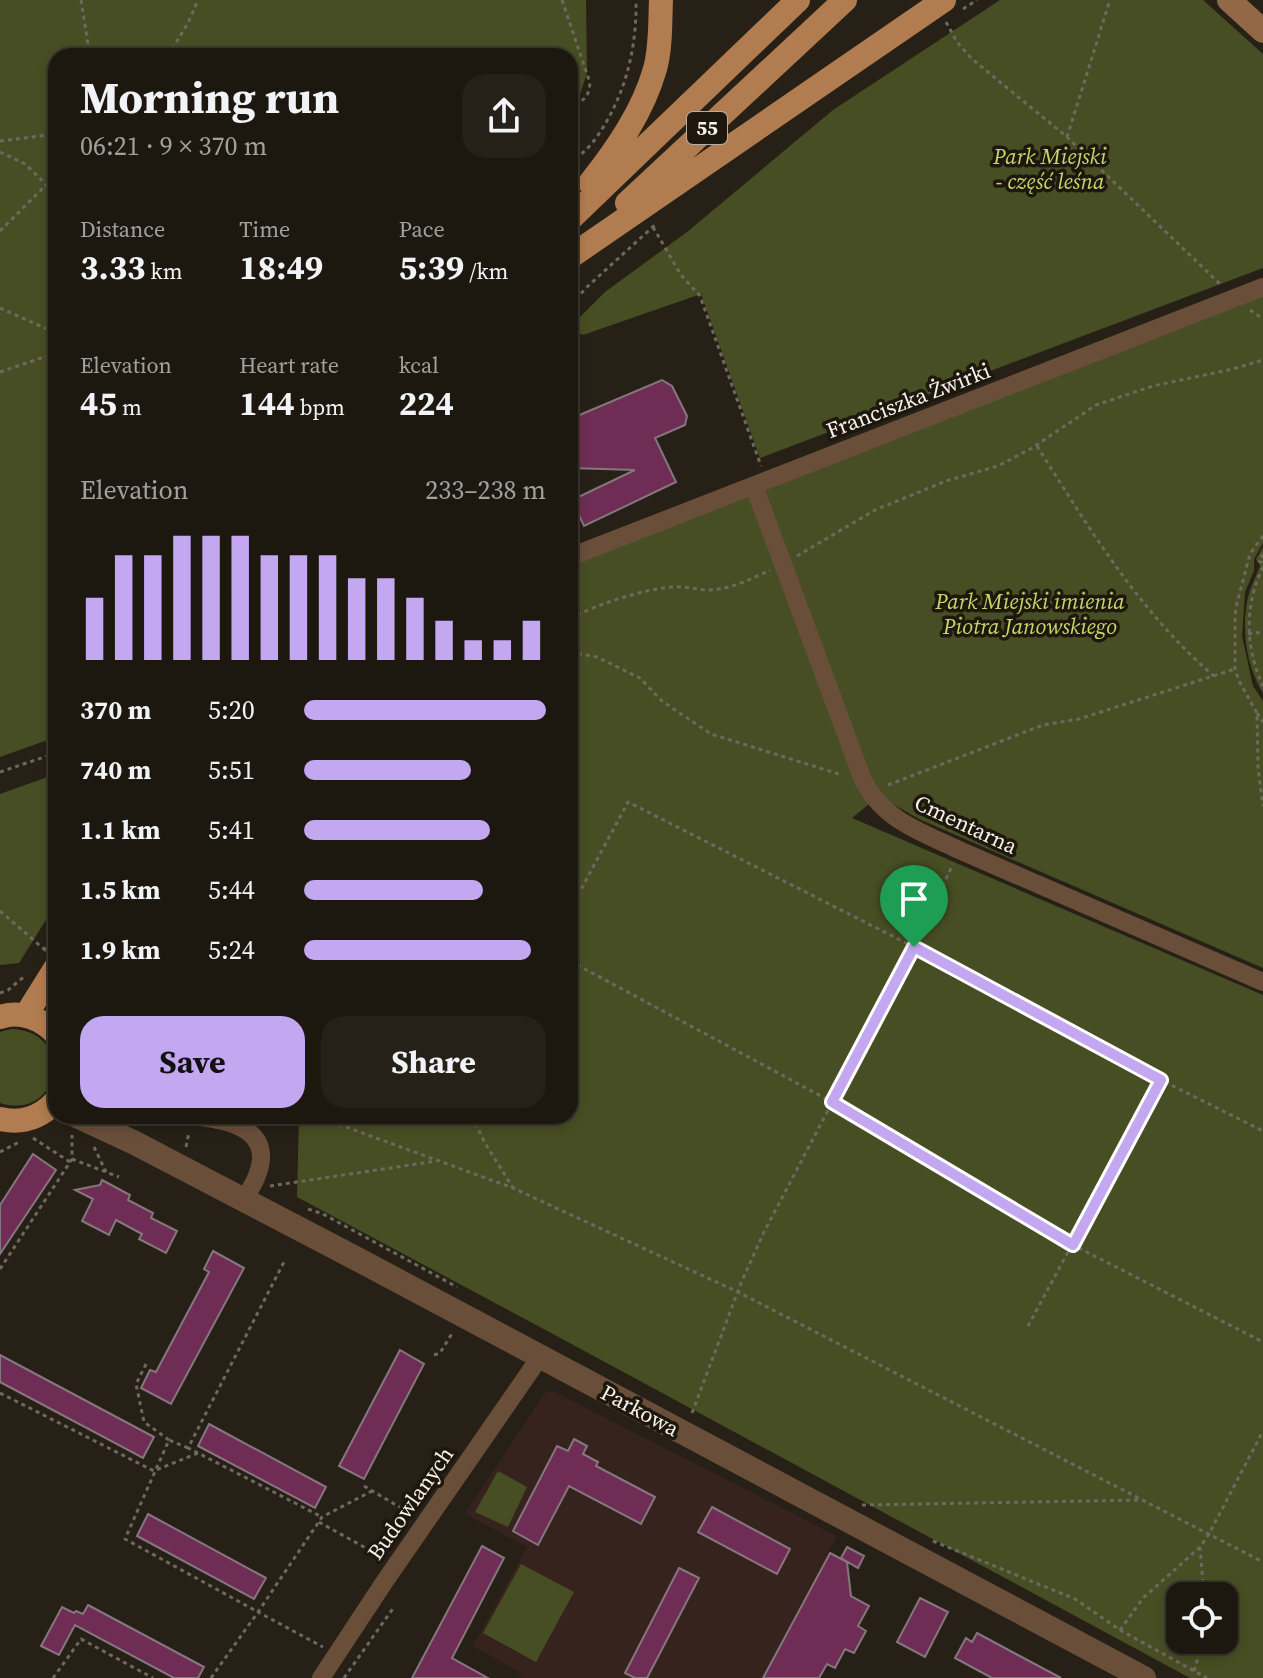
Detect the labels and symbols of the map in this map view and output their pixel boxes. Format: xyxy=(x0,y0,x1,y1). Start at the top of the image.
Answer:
road number: 55 xyxy=(687,112,727,144)
park label: Park Miejski - część leśna xyxy=(992,141,1107,196)
street label: Franciszka Żwirki xyxy=(822,355,994,445)
park label: Park Miejski imienia Piotra Janowskiego xyxy=(934,586,1125,641)
street label: Cmentarna xyxy=(910,787,1023,861)
pin xyxy=(880,865,948,947)
street label: Parkowa xyxy=(596,1377,685,1443)
street label: Budowlanych xyxy=(360,1441,460,1565)

